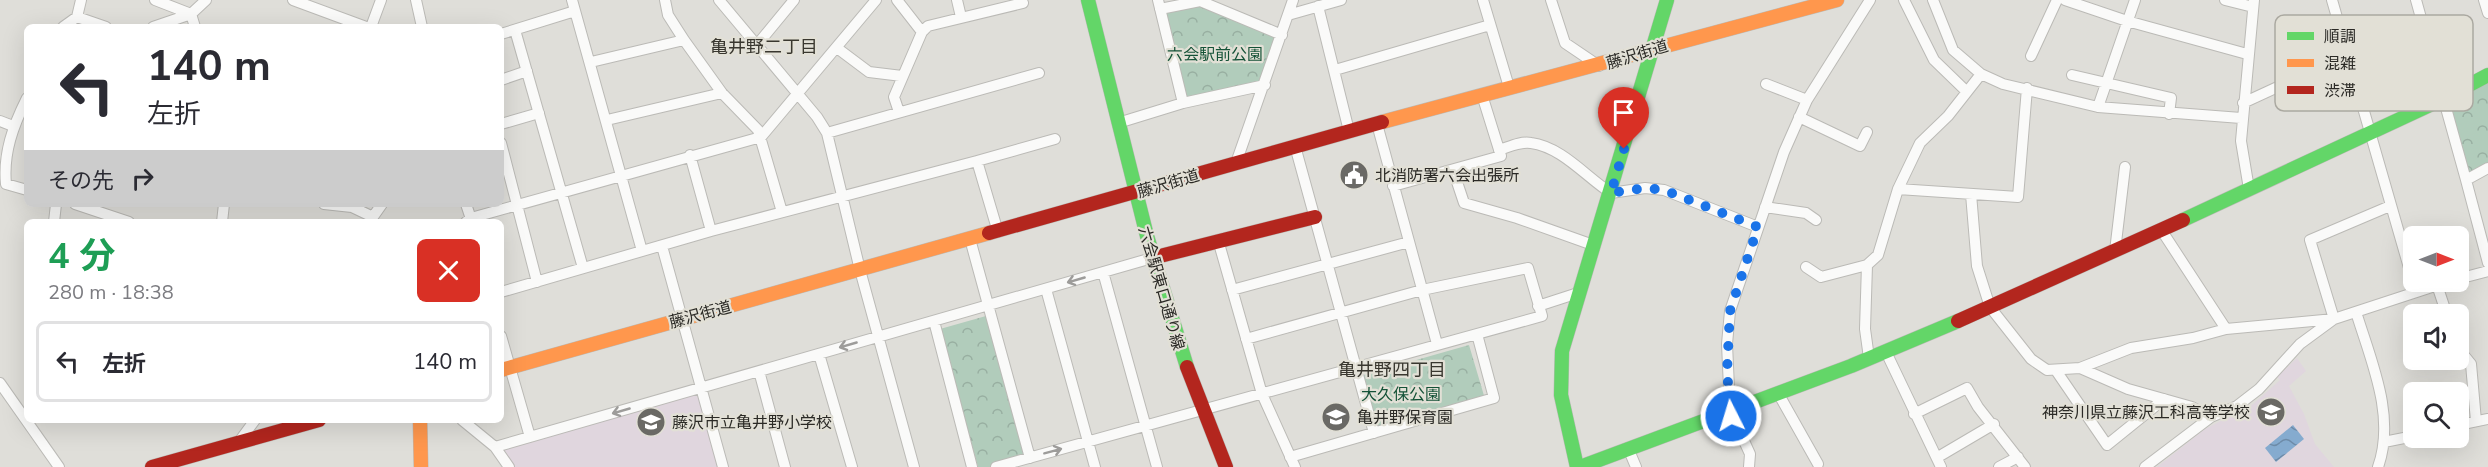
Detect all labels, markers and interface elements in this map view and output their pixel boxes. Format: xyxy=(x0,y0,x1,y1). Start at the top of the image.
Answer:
legend xyxy=(2275,15,2473,111)
text: 順調 xyxy=(2324,26,2356,48)
district label: 亀井野二丁目 xyxy=(710,35,818,59)
street label: 藤沢街道 xyxy=(1603,35,1671,75)
text: 140 m xyxy=(147,38,271,95)
park label: 六会駅前公園 xyxy=(1167,44,1263,66)
icon: left xyxy=(48,48,126,126)
text: 混雑 xyxy=(2324,53,2356,75)
text: 渋滞 xyxy=(2324,80,2356,102)
pin xyxy=(1598,87,1649,149)
text: 左折 xyxy=(147,96,201,133)
icon: arrive xyxy=(1607,96,1640,129)
public building icon: 北消防署六会出張所 xyxy=(1338,159,1370,191)
icon: right xyxy=(126,162,159,195)
street label: 藤沢街道 xyxy=(1134,165,1202,203)
place label: 北消防署六会出張所 xyxy=(1375,165,1519,187)
text: その先 xyxy=(48,166,114,196)
street label: 六会駅東口通り線 xyxy=(1133,224,1189,353)
north arrow xyxy=(2403,226,2469,292)
map controls xyxy=(2403,226,2469,448)
text: 4 分 xyxy=(48,232,115,281)
button: close xyxy=(417,239,480,302)
one-way arrow xyxy=(1067,275,1086,286)
text: 280 m · 18:38 xyxy=(48,279,174,306)
street label: 藤沢街道 xyxy=(666,296,734,334)
button: sound xyxy=(2403,304,2469,370)
one-way arrow xyxy=(839,340,858,352)
icon: left xyxy=(51,345,84,378)
text: 140 m xyxy=(413,347,477,377)
text: 左折 xyxy=(102,349,146,379)
district label: 亀井野四丁目 xyxy=(1338,358,1446,382)
button: search xyxy=(2403,382,2469,448)
park label: 大久保公園 xyxy=(1361,384,1441,406)
position arrow xyxy=(1699,384,1763,448)
school or university icon: 神奈川県立藤沢工科高等学校 xyxy=(2255,396,2287,428)
school or university icon: 亀井野保育園 xyxy=(1320,401,1352,433)
place label: 神奈川県立藤沢工科高等学校 xyxy=(2042,402,2250,424)
one-way arrow xyxy=(611,406,630,417)
school or university icon: 藤沢市立亀井野小学校 xyxy=(635,406,667,438)
place label: 亀井野保育園 xyxy=(1357,407,1453,429)
place label: 藤沢市立亀井野小学校 xyxy=(672,412,832,434)
one-way arrow xyxy=(1043,445,1062,457)

